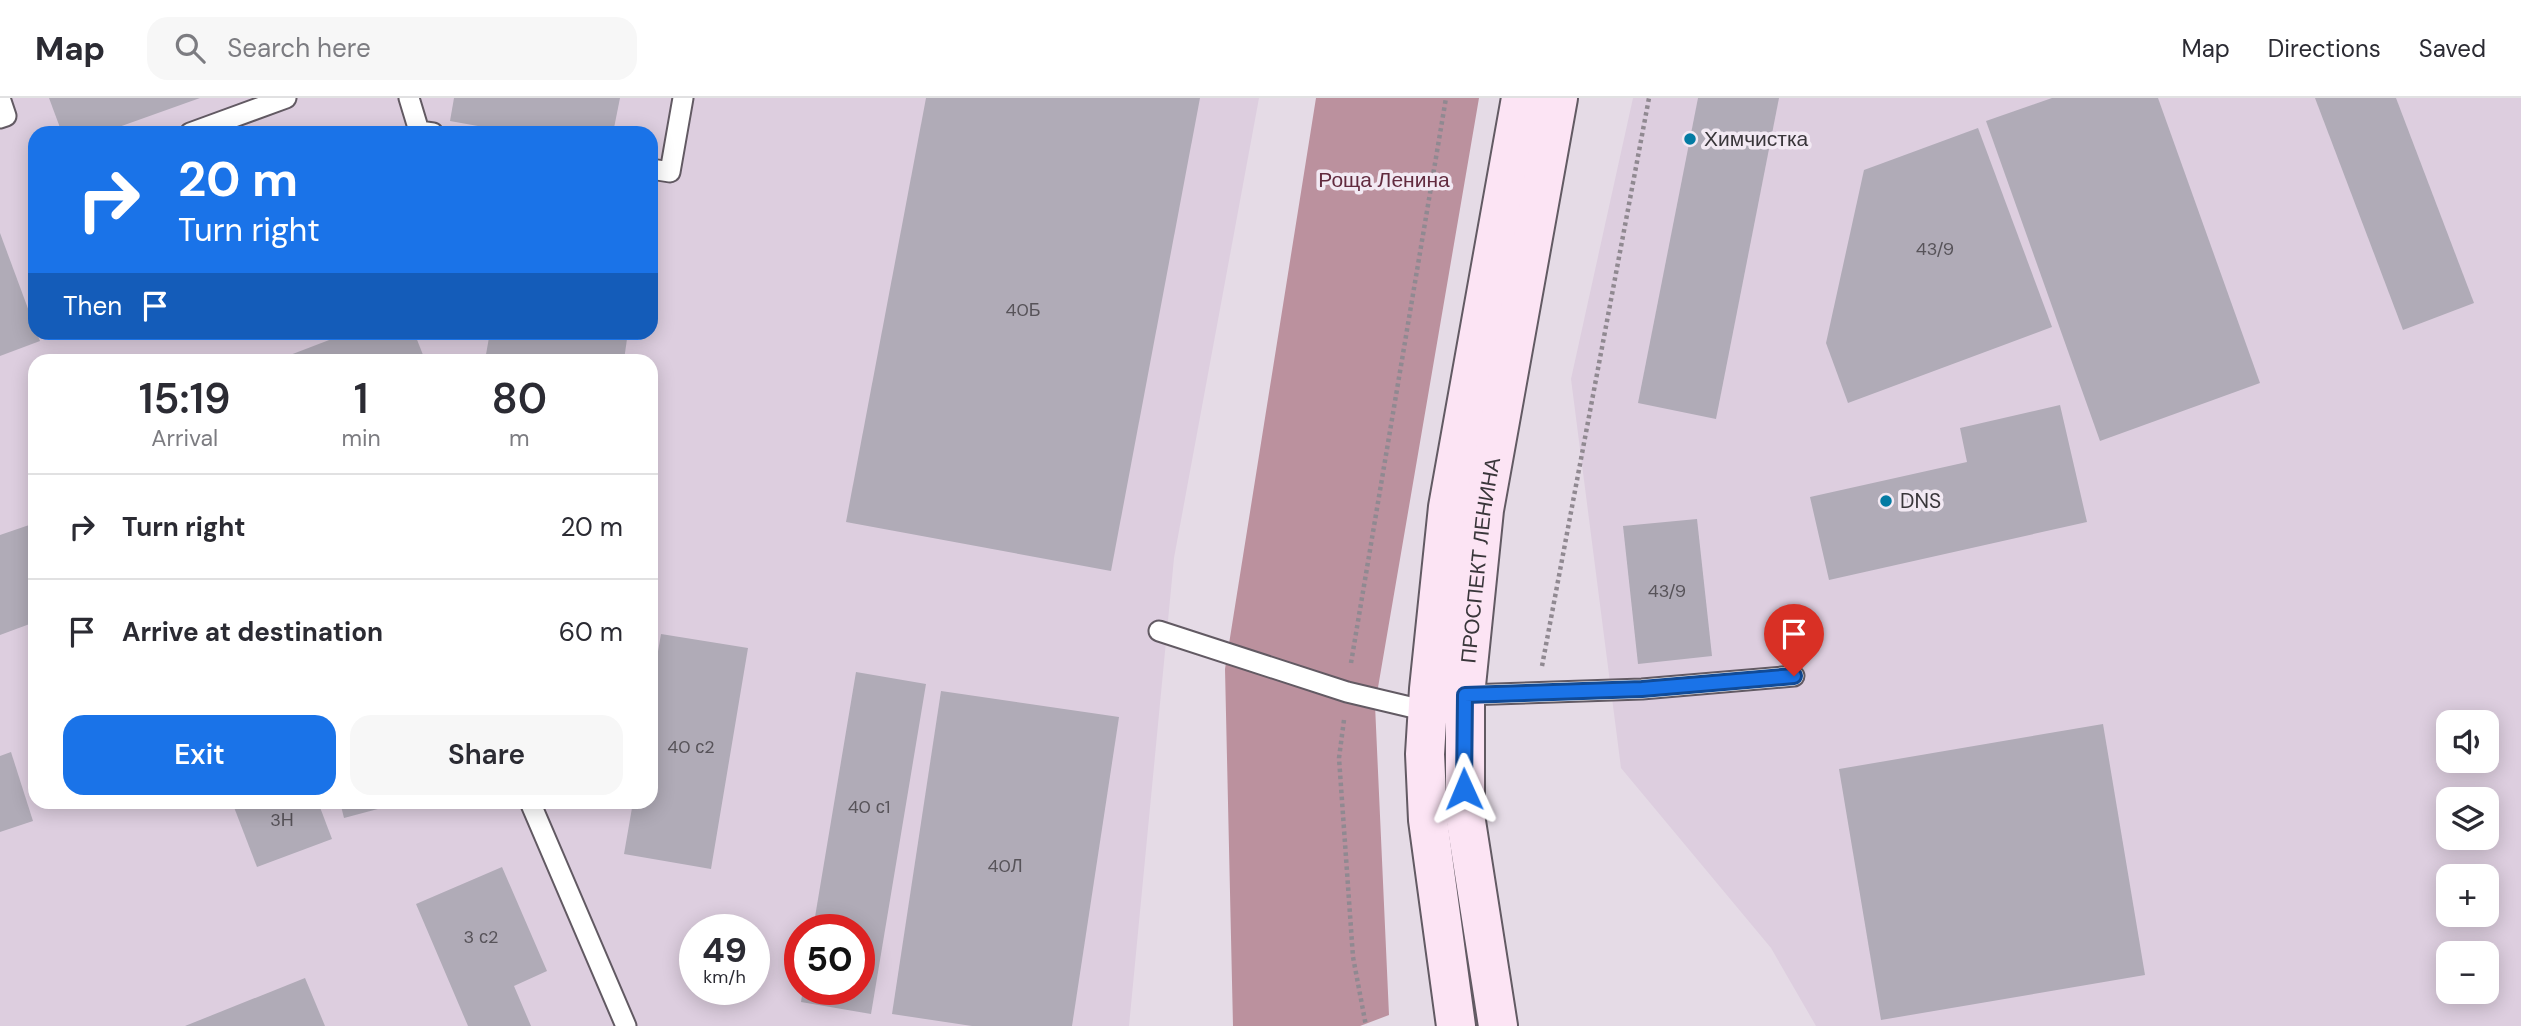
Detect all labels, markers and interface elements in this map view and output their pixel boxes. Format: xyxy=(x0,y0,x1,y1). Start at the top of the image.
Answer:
search box xyxy=(147,17,637,80)
text: Map xyxy=(35,27,105,70)
icon: search xyxy=(171,29,209,67)
text: Search here xyxy=(227,31,371,65)
text: Map xyxy=(2182,33,2230,64)
text: Directions xyxy=(2268,33,2381,64)
text: Saved xyxy=(2419,33,2486,64)
place label: Химчистка xyxy=(1704,125,1809,153)
marker: Химчистка xyxy=(1682,131,1698,147)
text: 20 m xyxy=(178,147,298,211)
icon: right xyxy=(63,154,154,245)
park label: Роща Ленина xyxy=(1318,166,1450,194)
text: Turn right xyxy=(178,209,320,251)
house number: 43/9 xyxy=(1916,237,1954,261)
icon: arrive xyxy=(136,287,174,325)
text: Then xyxy=(63,289,122,323)
house number: 40Б xyxy=(1005,298,1041,322)
text: 15:19 xyxy=(139,371,231,426)
text: 1 xyxy=(354,371,368,426)
text: 80 xyxy=(492,371,547,426)
text: Arrival xyxy=(151,423,218,453)
text: min xyxy=(342,423,381,453)
text: m xyxy=(509,423,530,453)
street label: ПРОСПЕКТ ЛЕНИНА xyxy=(1454,455,1507,665)
place label: DNS xyxy=(1900,487,1941,515)
marker: DNS xyxy=(1878,493,1894,509)
icon: right xyxy=(63,508,101,546)
text: Turn right xyxy=(122,510,246,544)
text: 20 m xyxy=(560,510,623,544)
house number: 43/9 xyxy=(1648,579,1686,603)
pin xyxy=(1764,604,1824,676)
icon: arrive xyxy=(63,613,101,651)
text: Arrive at destination xyxy=(122,615,383,649)
text: 60 m xyxy=(559,615,623,649)
icon: arrive xyxy=(1775,615,1813,653)
map controls xyxy=(2436,710,2499,1004)
button: sound xyxy=(2436,710,2499,773)
button: Exit xyxy=(63,715,336,795)
button: Share xyxy=(350,715,623,795)
house number: 40 с2 xyxy=(667,735,715,759)
position arrow xyxy=(1427,752,1501,826)
button: layers xyxy=(2436,787,2499,850)
house number: 40 с1 xyxy=(848,795,890,819)
house number: 3Н xyxy=(270,808,294,832)
house number: 40Л xyxy=(987,854,1023,878)
button: + xyxy=(2436,864,2499,927)
speed limit sign: 50 xyxy=(784,914,875,1005)
house number: 3 с2 xyxy=(464,925,498,949)
text: 49 xyxy=(702,927,747,973)
button: − xyxy=(2436,941,2499,1004)
text: km/h xyxy=(703,965,746,989)

